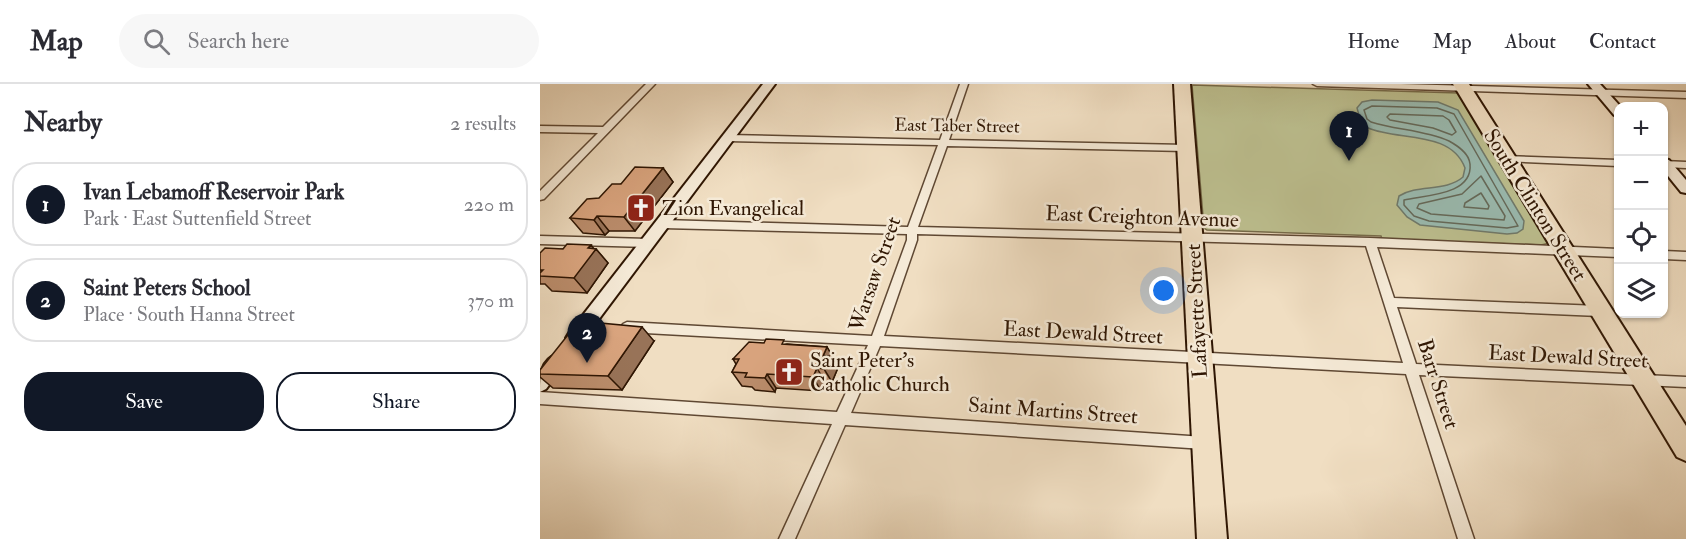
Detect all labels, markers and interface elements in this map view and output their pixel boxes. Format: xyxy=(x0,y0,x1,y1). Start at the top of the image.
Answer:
search box xyxy=(119,14,539,68)
text: Map xyxy=(30,24,83,59)
icon: search xyxy=(140,25,173,58)
text: Search here xyxy=(188,27,289,55)
text: Home xyxy=(1347,28,1399,55)
text: Map xyxy=(1432,28,1472,55)
text: About xyxy=(1505,28,1556,55)
text: Contact xyxy=(1589,28,1656,55)
map controls xyxy=(1614,102,1668,318)
button: + xyxy=(1614,102,1668,156)
text: Nearby xyxy=(24,107,102,139)
text: 2 results xyxy=(450,111,516,136)
pin: 1 xyxy=(1330,112,1368,161)
street label: East Taber Street xyxy=(894,113,1020,139)
street label: South Clinton Street xyxy=(1477,124,1593,286)
button: − xyxy=(1614,156,1668,210)
text: Ivan Lebamoff Reservoir Park xyxy=(83,178,344,206)
text: 1 xyxy=(42,192,49,217)
text: 220 m xyxy=(464,192,514,217)
church icon: Zion Evangelical xyxy=(625,192,657,224)
place label: Zion Evangelical xyxy=(662,195,805,222)
street label: East Creighton Avenue xyxy=(1045,200,1239,234)
text: Park · East Suttenfield Street xyxy=(83,206,312,231)
button: locate xyxy=(1614,210,1668,264)
street label: Warsaw Street xyxy=(842,213,907,336)
street label: Lafayette Street xyxy=(1180,243,1214,379)
button: layers xyxy=(1614,264,1668,318)
text: Saint Peters School xyxy=(83,274,251,302)
your location xyxy=(1149,276,1178,305)
text: 2 xyxy=(40,288,51,313)
text: 370 m xyxy=(467,288,514,313)
text: Place · South Hanna Street xyxy=(83,302,295,327)
pin: 2 xyxy=(568,314,606,363)
street label: East Dewald Street xyxy=(1002,315,1164,351)
street label: Barr Street xyxy=(1411,336,1465,433)
street label: East Dewald Street xyxy=(1487,339,1649,375)
place label: Saint Peter's Catholic Church xyxy=(810,347,950,398)
church icon: Saint Peter's Catholic Church xyxy=(773,356,805,388)
button: Save xyxy=(24,372,264,431)
button: Share xyxy=(276,372,516,431)
street label: Saint Martins Street xyxy=(967,392,1139,430)

